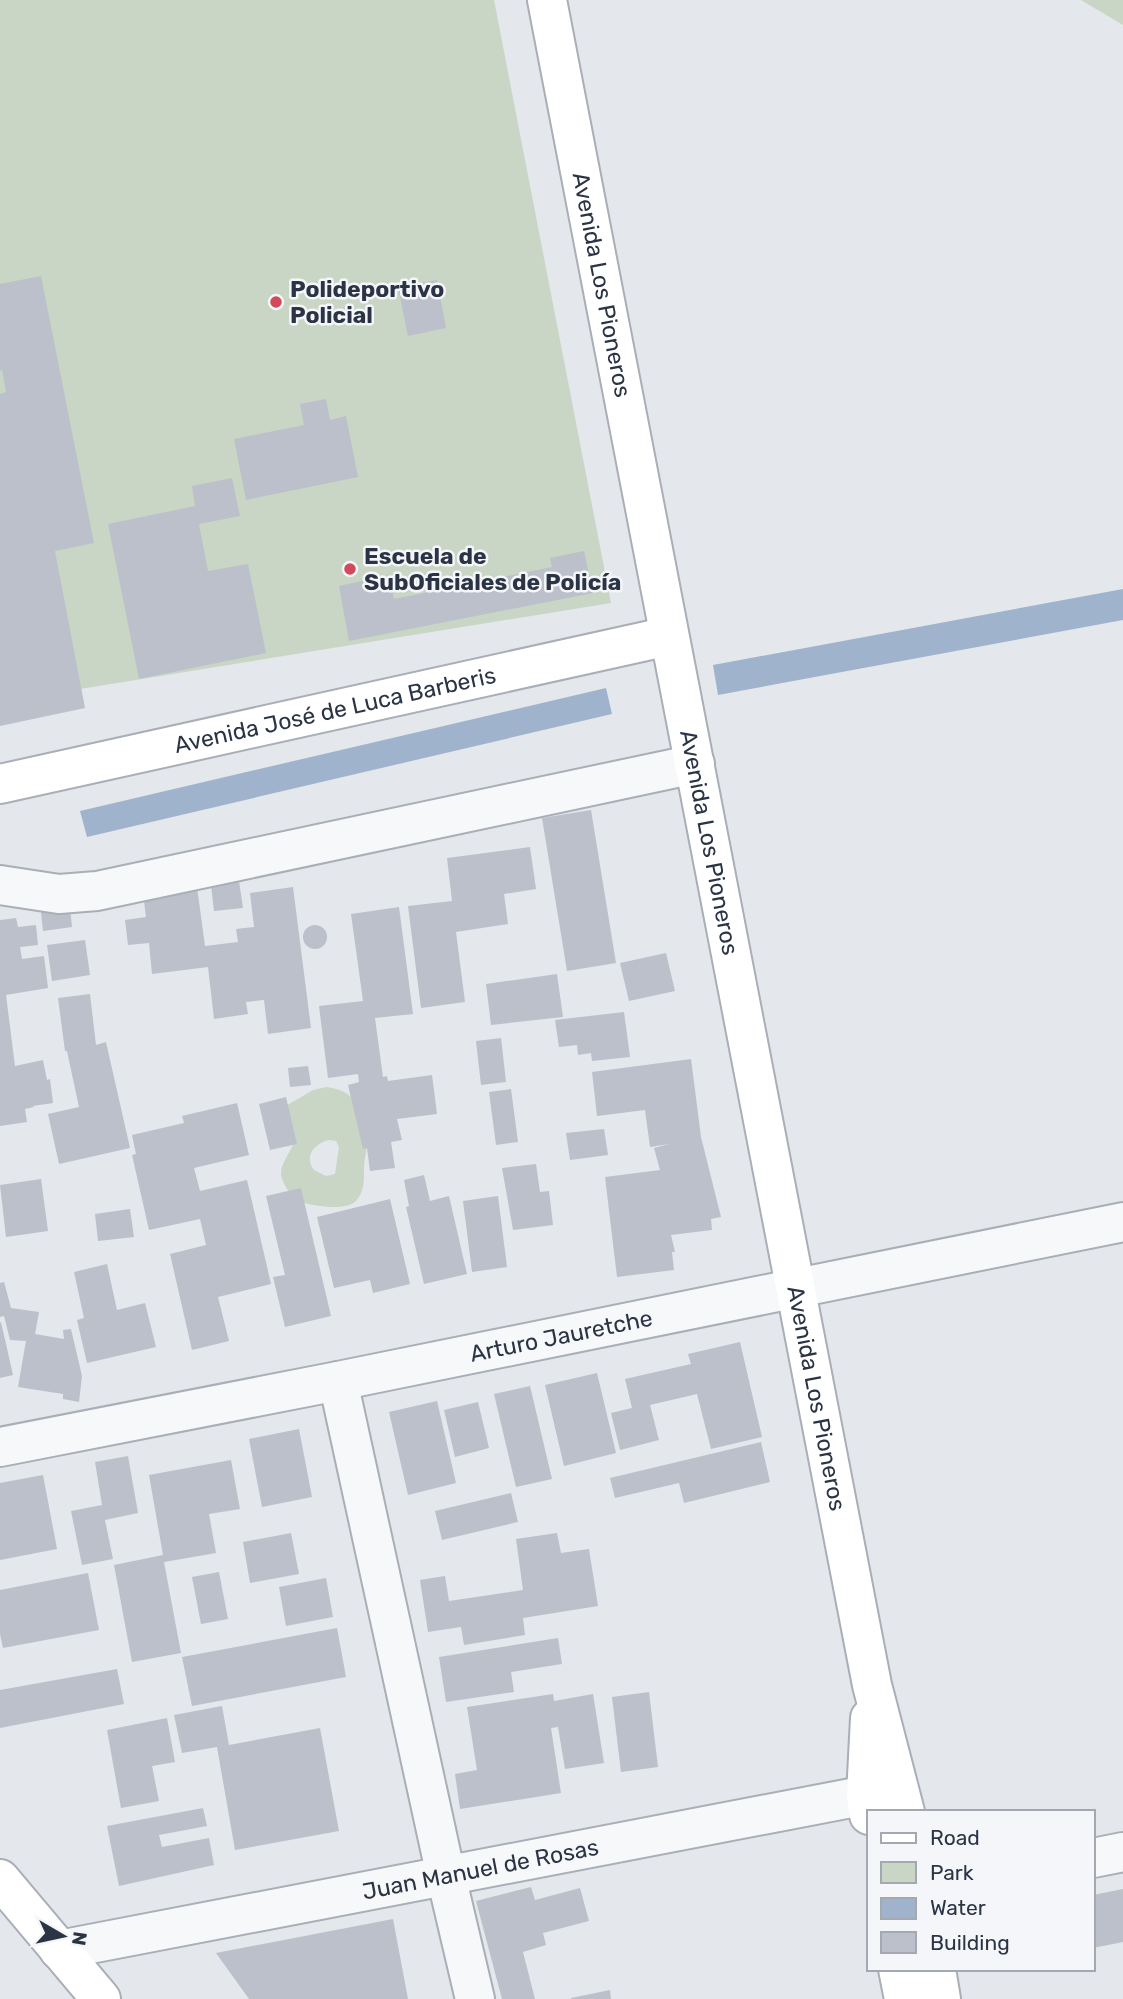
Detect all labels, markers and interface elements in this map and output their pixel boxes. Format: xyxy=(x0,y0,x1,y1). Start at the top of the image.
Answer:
street label: Avenida Los Pioneros xyxy=(567,170,637,400)
place label: Polideportivo Policial xyxy=(290,275,444,329)
marker: Polideportivo Policial xyxy=(268,294,284,310)
place label: Escuela de SubOficiales de Policía xyxy=(364,542,621,596)
marker: Escuela de SubOficiales de Policía xyxy=(342,561,358,577)
street label: Avenida José de Luca Barberis xyxy=(171,661,498,759)
street label: Avenida Los Pioneros xyxy=(674,728,745,957)
street label: Avenida Los Pioneros xyxy=(781,1283,852,1513)
street label: Arturo Jauretche xyxy=(467,1304,655,1368)
legend xyxy=(867,1810,1095,1971)
text: Road xyxy=(930,1825,980,1850)
street label: Juan Manuel de Rosas xyxy=(360,1833,601,1906)
text: Park xyxy=(930,1860,974,1885)
text: Water xyxy=(930,1895,986,1920)
north arrow xyxy=(28,1901,98,1971)
text: N xyxy=(67,1930,92,1947)
text: Building xyxy=(930,1930,1010,1955)

